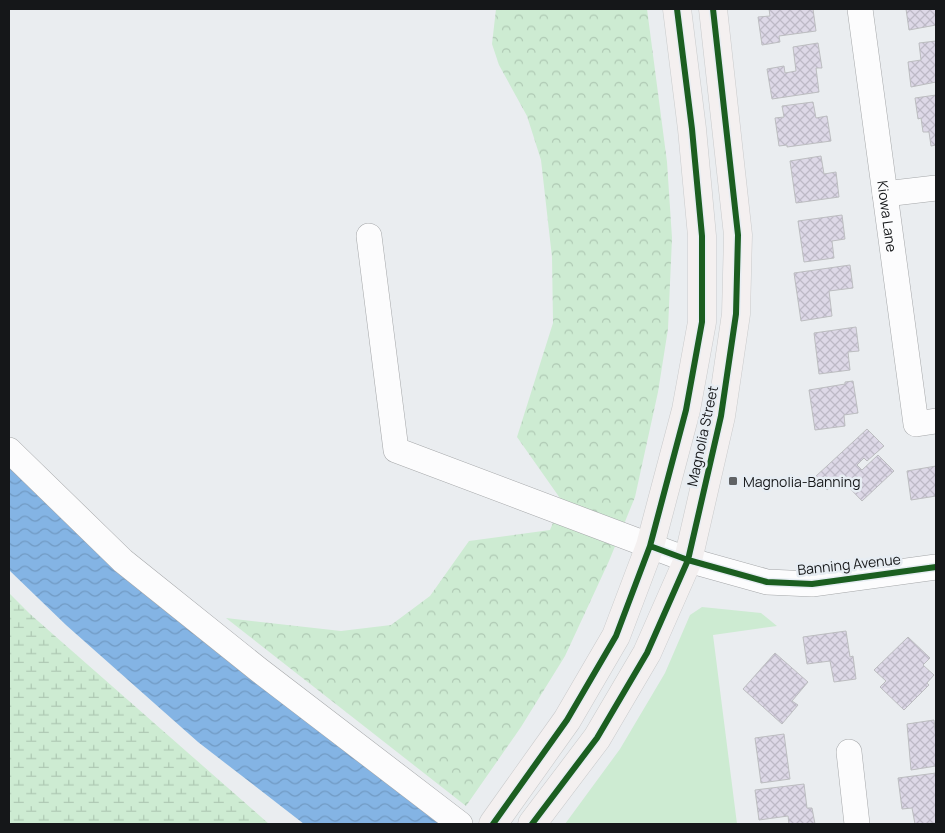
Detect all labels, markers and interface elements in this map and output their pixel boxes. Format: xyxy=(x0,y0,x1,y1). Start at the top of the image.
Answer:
street label: Kiowa Lane xyxy=(874,179,902,253)
street label: Magnolia Street xyxy=(682,383,722,488)
place label: Magnolia-Banning xyxy=(743,472,860,491)
marker: Magnolia-Banning xyxy=(727,475,739,487)
street label: Banning Avenue xyxy=(796,549,902,579)

